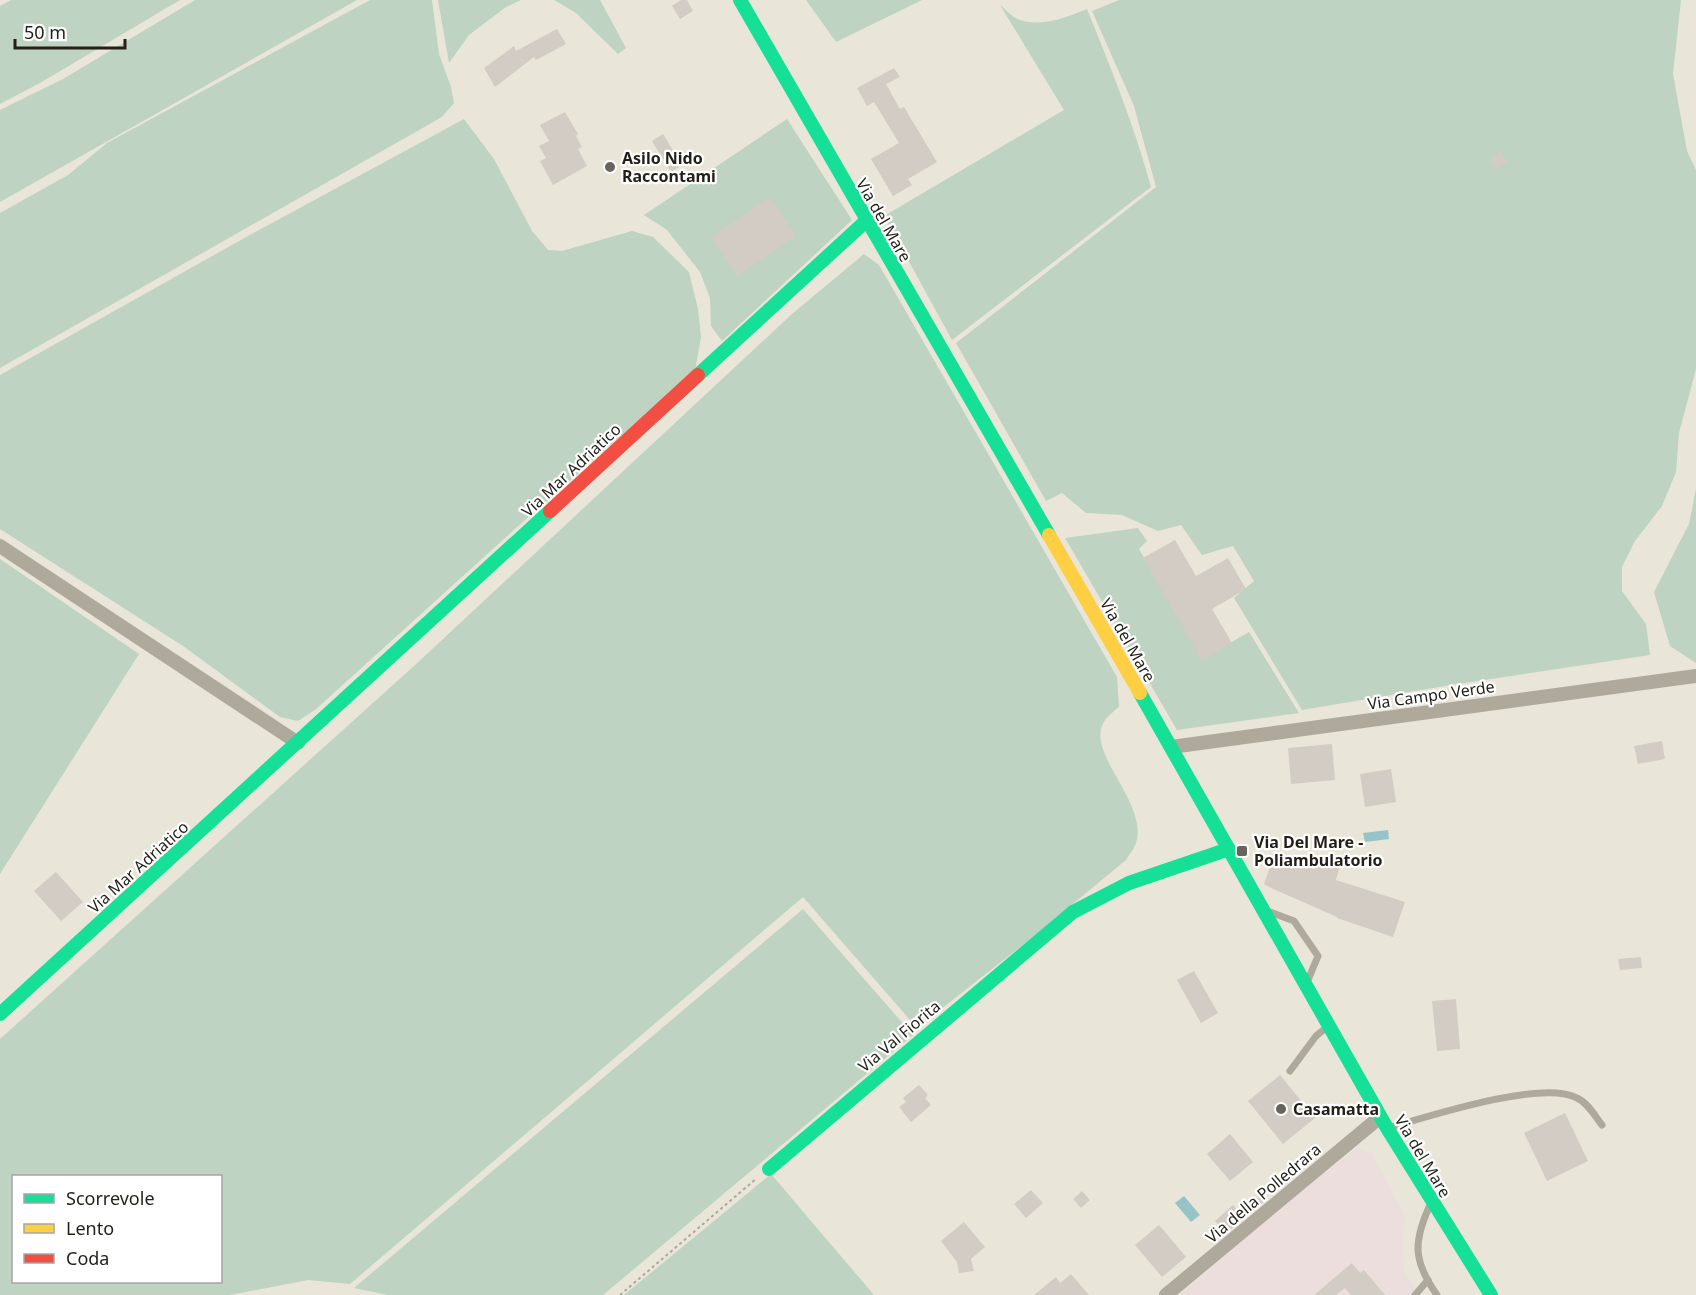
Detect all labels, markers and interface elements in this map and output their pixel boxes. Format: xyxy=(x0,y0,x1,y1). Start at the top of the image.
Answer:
scale bar xyxy=(15,12,124,50)
text: 50 m xyxy=(24,20,66,44)
place label: Asilo Nido Raccontami xyxy=(622,147,716,187)
marker: Asilo Nido Raccontami xyxy=(603,160,617,174)
street label: Via del Mare xyxy=(851,174,917,266)
street label: Via Mar Adriatico xyxy=(517,418,625,522)
street label: Via del Mare xyxy=(1095,594,1161,686)
street label: Via Campo Verde xyxy=(1366,675,1496,715)
street label: Via Mar Adriatico xyxy=(83,816,193,918)
place label: Via Del Mare - Poliambulatorio xyxy=(1254,831,1382,871)
marker: Via Del Mare - Poliambulatorio xyxy=(1235,844,1249,858)
street label: Via Val Fiorita xyxy=(853,995,945,1077)
place label: Casamatta xyxy=(1293,1098,1379,1120)
marker: Casamatta xyxy=(1274,1102,1288,1116)
street label: Via del Mare xyxy=(1390,1111,1456,1201)
street label: Via della Polledrara xyxy=(1201,1138,1325,1248)
legend xyxy=(12,1175,222,1283)
text: Scorrevole xyxy=(66,1186,155,1210)
text: Lento xyxy=(66,1216,114,1240)
text: Coda xyxy=(66,1246,109,1270)

